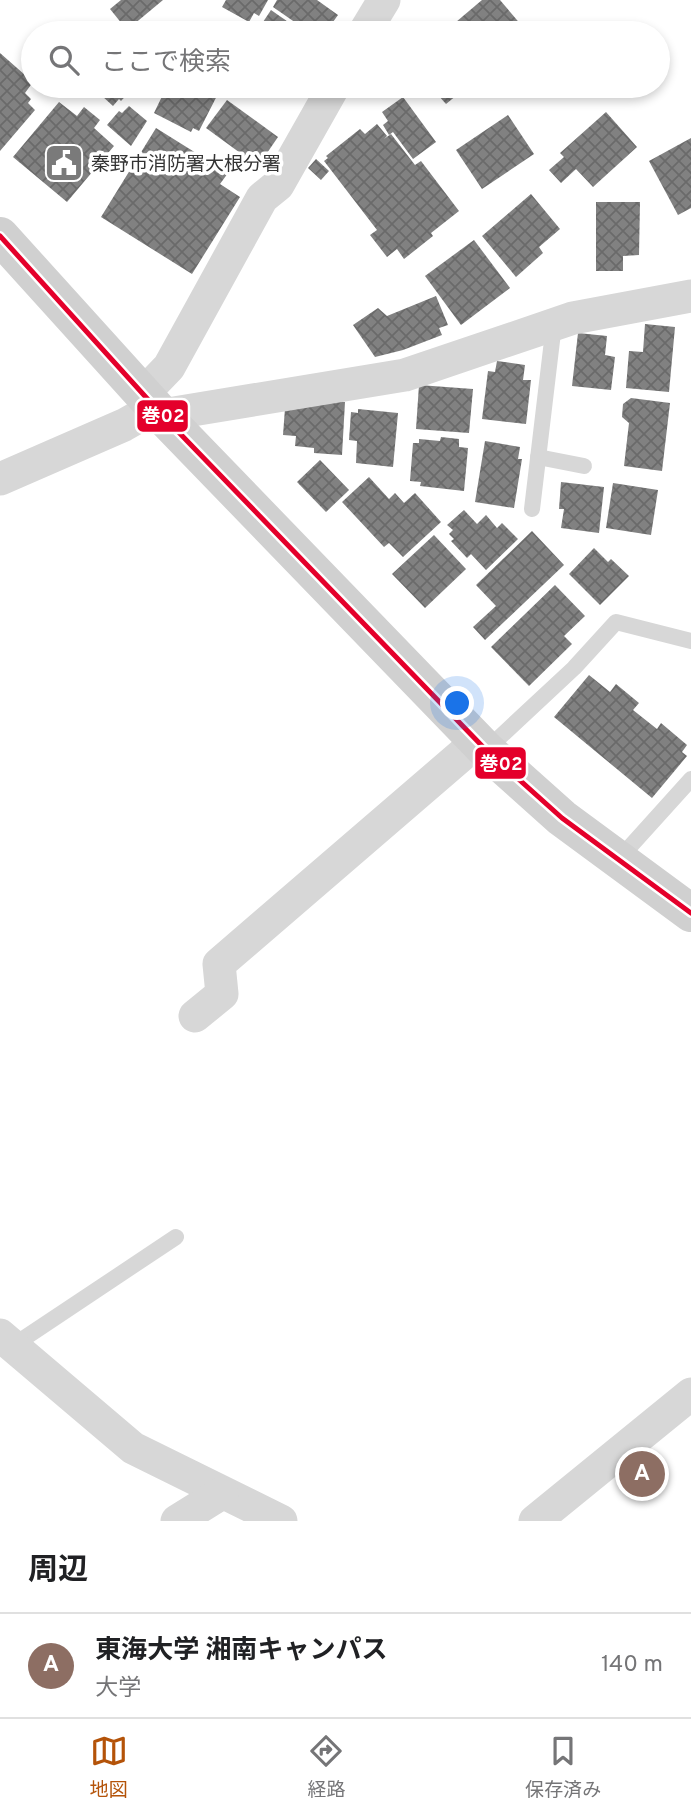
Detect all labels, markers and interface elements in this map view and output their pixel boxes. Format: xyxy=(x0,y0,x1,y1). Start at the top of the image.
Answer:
search box xyxy=(21,21,670,98)
icon: search xyxy=(45,41,83,79)
text: ここで検索 xyxy=(101,47,231,80)
public building icon: 秦野市消防署大根分署 xyxy=(43,142,85,184)
place label: 秦野市消防署大根分署 xyxy=(91,153,281,177)
line badge: 巻02 xyxy=(136,399,189,433)
text: 巻02 xyxy=(141,405,185,429)
your location xyxy=(440,686,474,720)
line badge: 巻02 xyxy=(474,746,527,780)
text: 巻02 xyxy=(479,753,523,777)
pin: A xyxy=(619,1448,665,1500)
text: 周辺 xyxy=(28,1553,88,1590)
text: 東海大学 湘南キャンパス xyxy=(95,1635,388,1668)
text: A xyxy=(43,1651,59,1680)
text: 140 m xyxy=(601,1651,663,1680)
text: 大学 xyxy=(95,1675,141,1704)
tab: 地図 xyxy=(90,1732,128,1803)
tab: 経路 xyxy=(307,1732,345,1803)
tab: 保存済み xyxy=(525,1732,601,1803)

